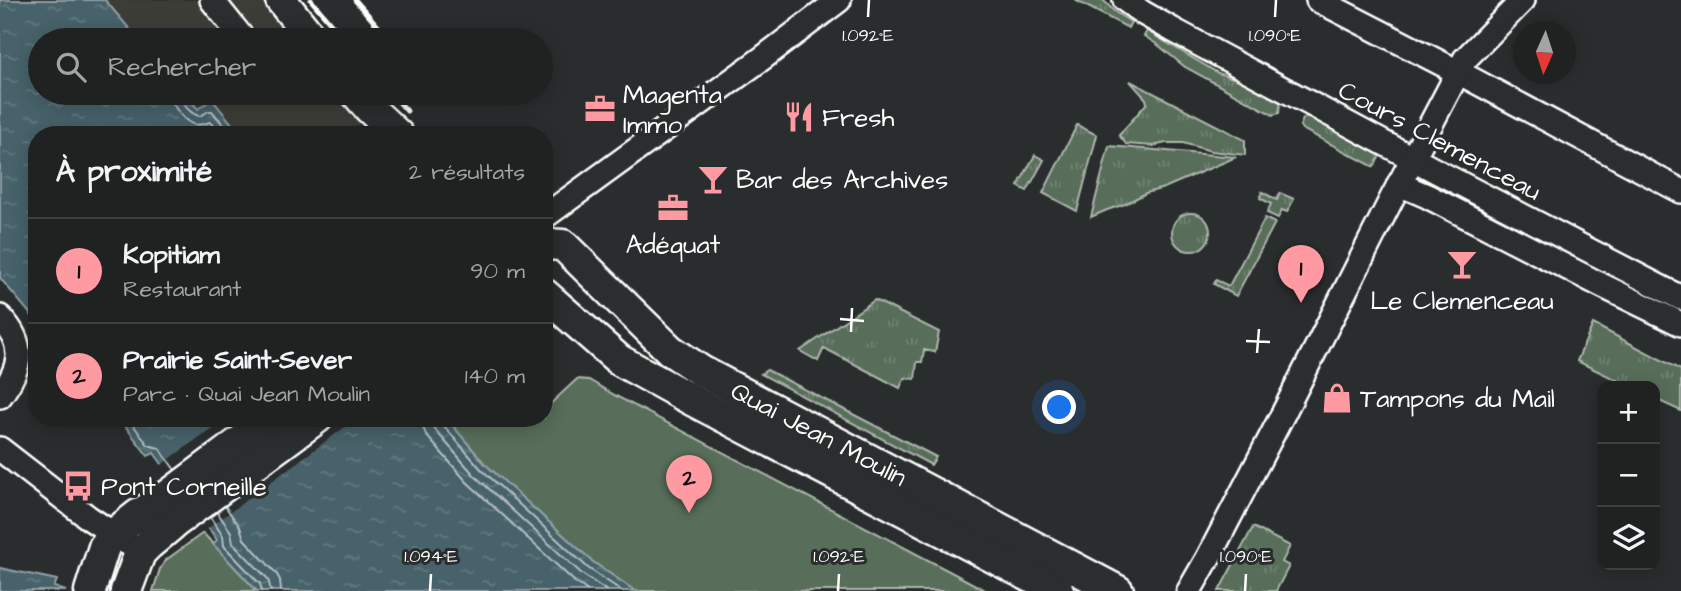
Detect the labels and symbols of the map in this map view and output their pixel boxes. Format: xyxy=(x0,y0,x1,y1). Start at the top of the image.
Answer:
north arrow xyxy=(1513,21,1576,84)
text: 1.092°E xyxy=(842,23,894,48)
text: 1.090°E xyxy=(1249,23,1302,48)
street label: Cours Clemenceau xyxy=(1332,72,1547,210)
place label: Magenta Immo xyxy=(623,77,722,143)
office icon: Magenta Immo xyxy=(583,92,617,126)
restaurant icon: Fresh xyxy=(782,100,816,134)
place label: Fresh xyxy=(822,100,894,136)
bar icon: Bar des Archives xyxy=(696,162,730,196)
place label: Bar des Archives xyxy=(736,162,948,198)
office icon: Adéquat xyxy=(656,191,690,225)
place label: Adéquat xyxy=(626,227,721,263)
pin: 1 xyxy=(1278,245,1324,303)
bar icon: Le Clemenceau xyxy=(1445,247,1479,281)
place label: Le Clemenceau xyxy=(1370,283,1554,319)
street label: Quai Jean Moulin xyxy=(724,373,913,495)
shop icon: Tampons du Mail xyxy=(1320,381,1354,415)
place label: Tampons du Mail xyxy=(1360,381,1555,417)
your location xyxy=(1042,390,1076,424)
pin: 2 xyxy=(666,455,712,513)
bus stop icon: Pont Corneille xyxy=(61,469,95,503)
place label: Pont Corneille xyxy=(101,469,267,505)
text: 1.094°E xyxy=(404,544,458,569)
text: 1.092°E xyxy=(813,544,865,569)
text: 1.090°E xyxy=(1220,544,1273,569)

